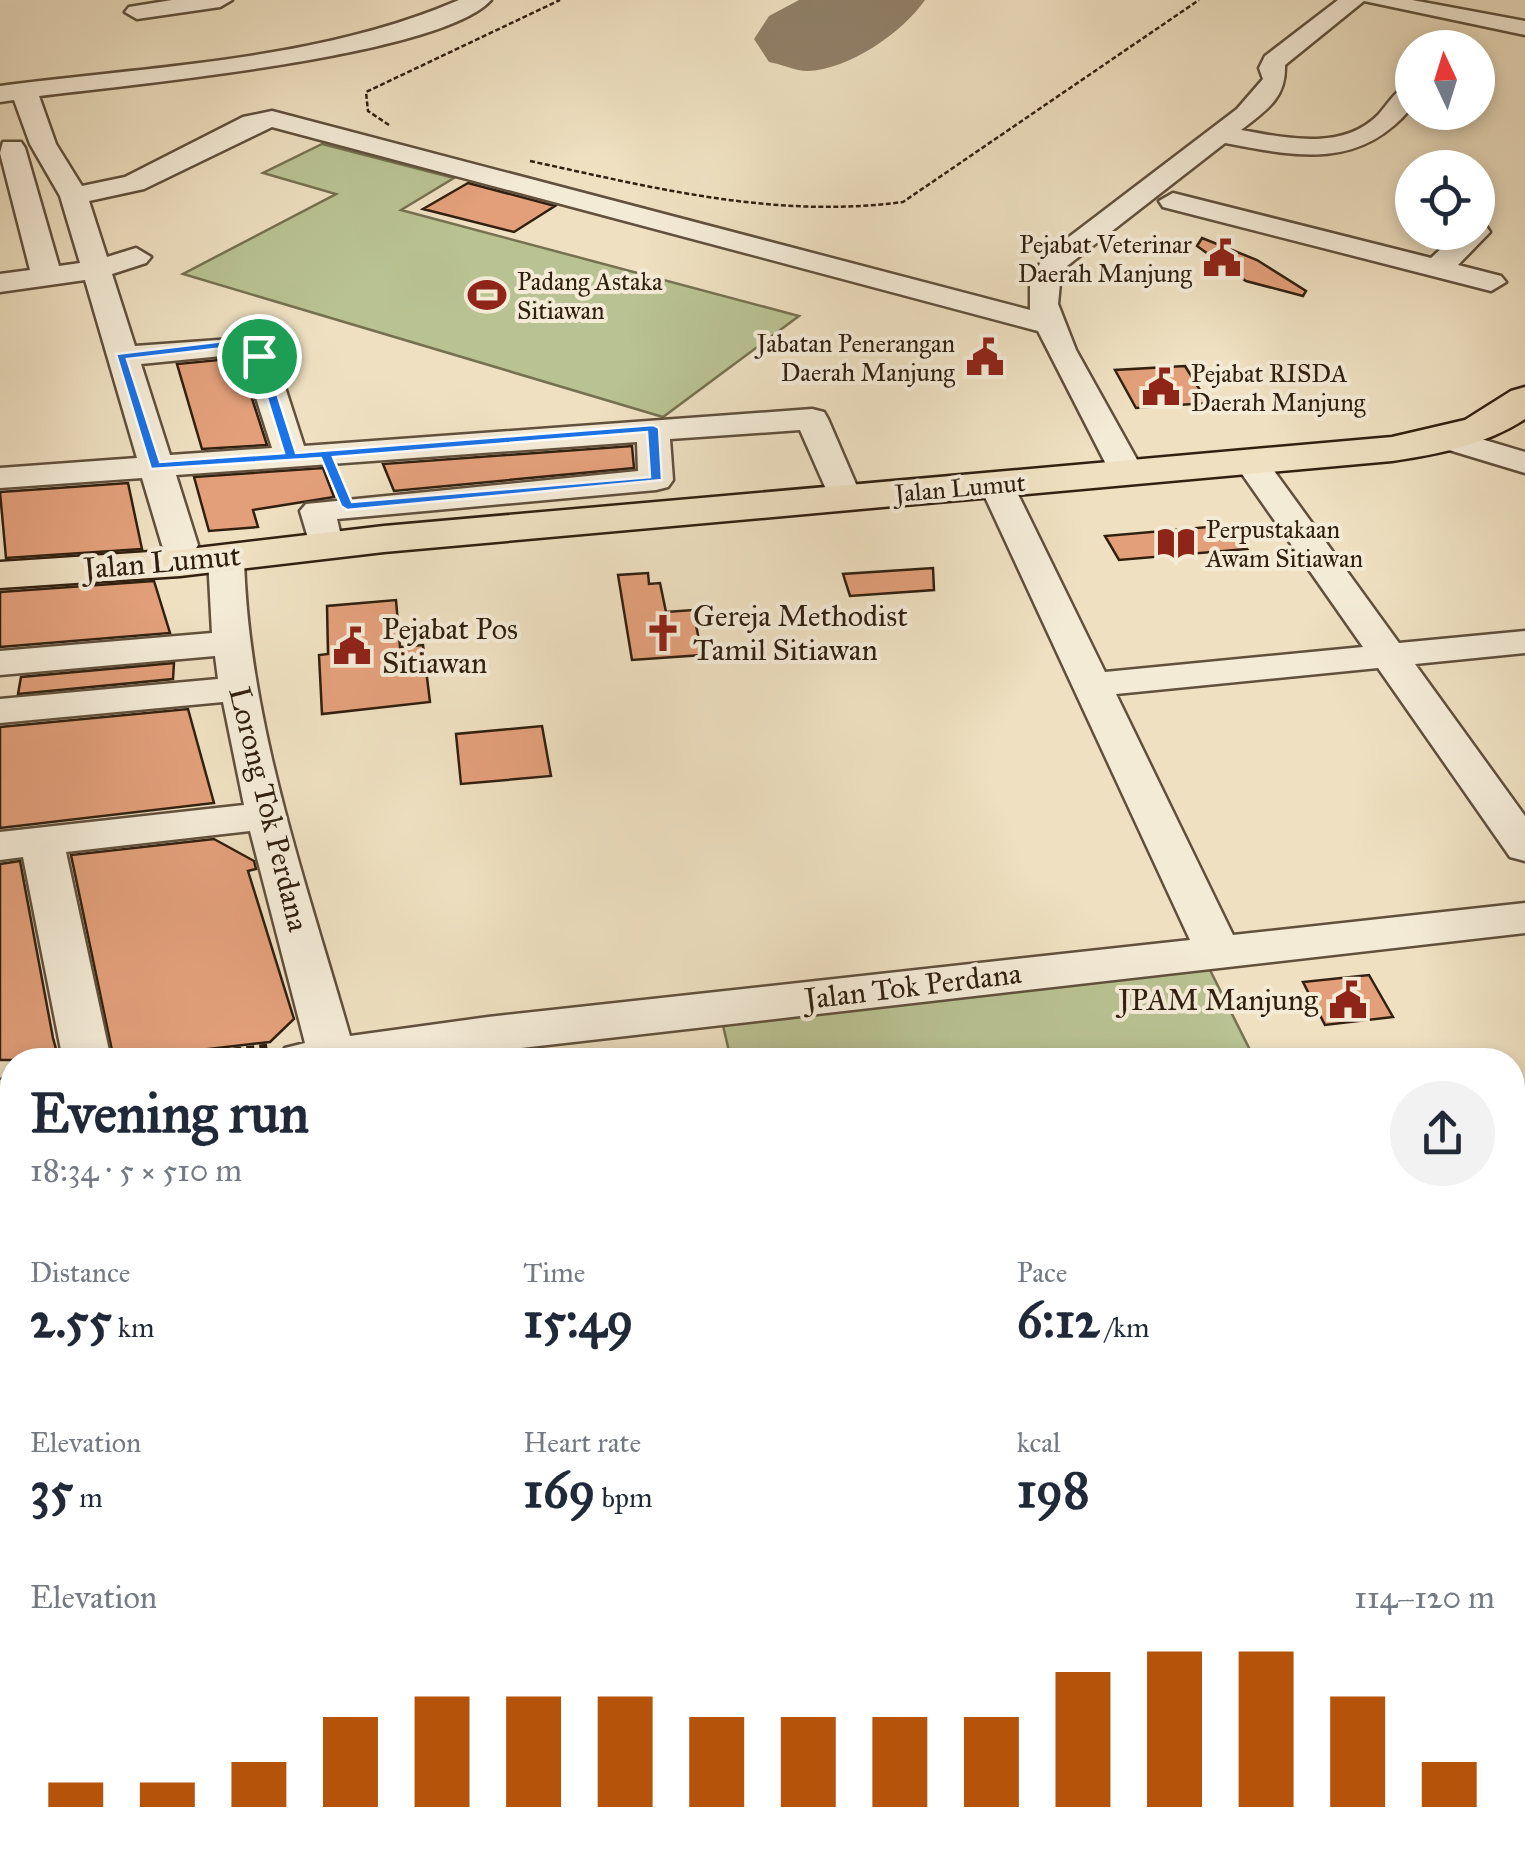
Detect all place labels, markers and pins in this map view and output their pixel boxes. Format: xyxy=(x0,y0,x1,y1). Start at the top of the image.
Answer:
place label: Pejabat Veterinar Daerah Manjung xyxy=(1018,229,1193,289)
public building icon: Pejabat Veterinar Daerah Manjung xyxy=(1201,237,1243,279)
place label: Padang Astaka Sitiawan xyxy=(517,266,663,326)
sports icon: Padang Astaka Sitiawan xyxy=(466,274,508,316)
pin xyxy=(217,314,302,399)
place label: Jabatan Penerangan Daerah Manjung xyxy=(754,328,955,388)
public building icon: Jabatan Penerangan Daerah Manjung xyxy=(964,336,1006,378)
place label: Pejabat RISDA Daerah Manjung xyxy=(1191,358,1366,418)
public building icon: Pejabat RISDA Daerah Manjung xyxy=(1140,366,1182,408)
place label: Perpustakaan Awam Sitiawan xyxy=(1205,514,1363,574)
library icon: Perpustakaan Awam Sitiawan xyxy=(1155,522,1197,564)
place label: Gereja Methodist Tamil Sitiawan xyxy=(693,598,908,668)
place label: Pejabat Pos Sitiawan xyxy=(382,611,518,681)
church icon: Gereja Methodist Tamil Sitiawan xyxy=(642,612,684,654)
public building icon: Pejabat Pos Sitiawan xyxy=(331,625,373,667)
public building icon: JPAM Manjung xyxy=(1327,979,1369,1021)
place label: JPAM Manjung xyxy=(1116,982,1319,1018)

